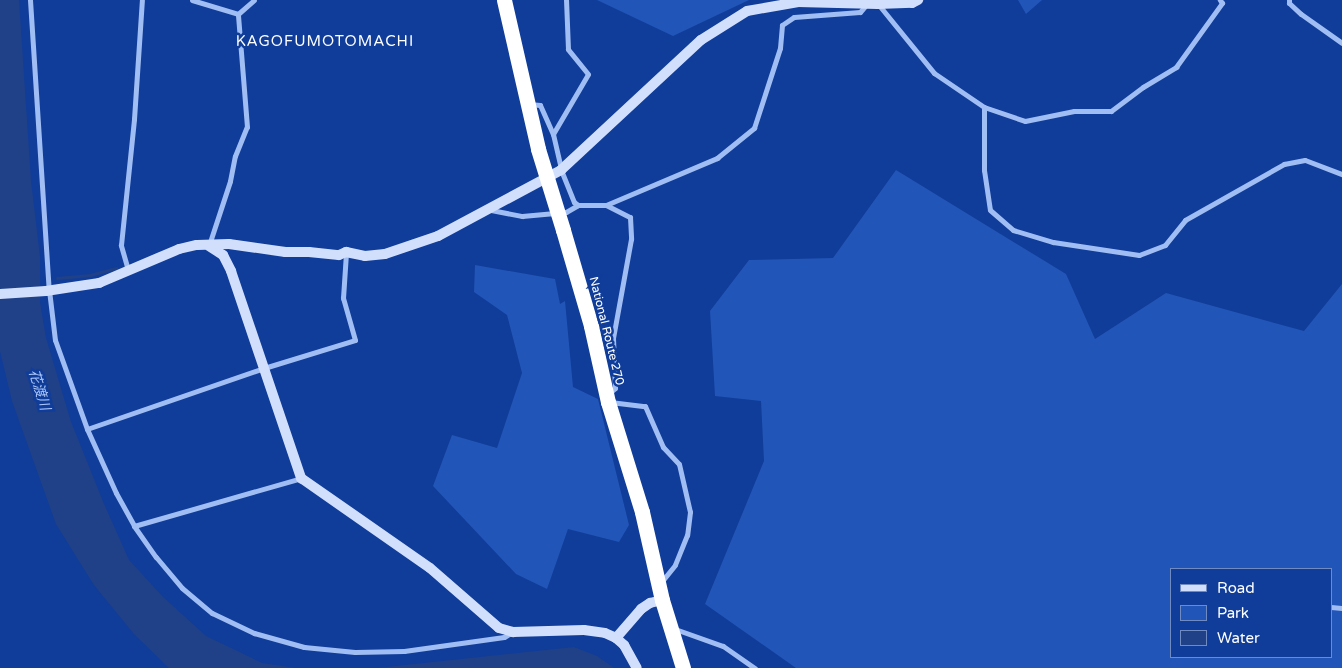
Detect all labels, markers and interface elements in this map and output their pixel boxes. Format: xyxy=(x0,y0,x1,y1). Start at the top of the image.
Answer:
district label: KAGOFUMOTOMACHI xyxy=(234,33,416,51)
street label: National Route 270 xyxy=(586,275,626,387)
water label: 花渡川 xyxy=(25,367,53,413)
legend xyxy=(1170,568,1332,658)
text: Road xyxy=(1217,579,1255,597)
text: Park xyxy=(1217,604,1249,622)
text: Water xyxy=(1217,629,1260,647)

